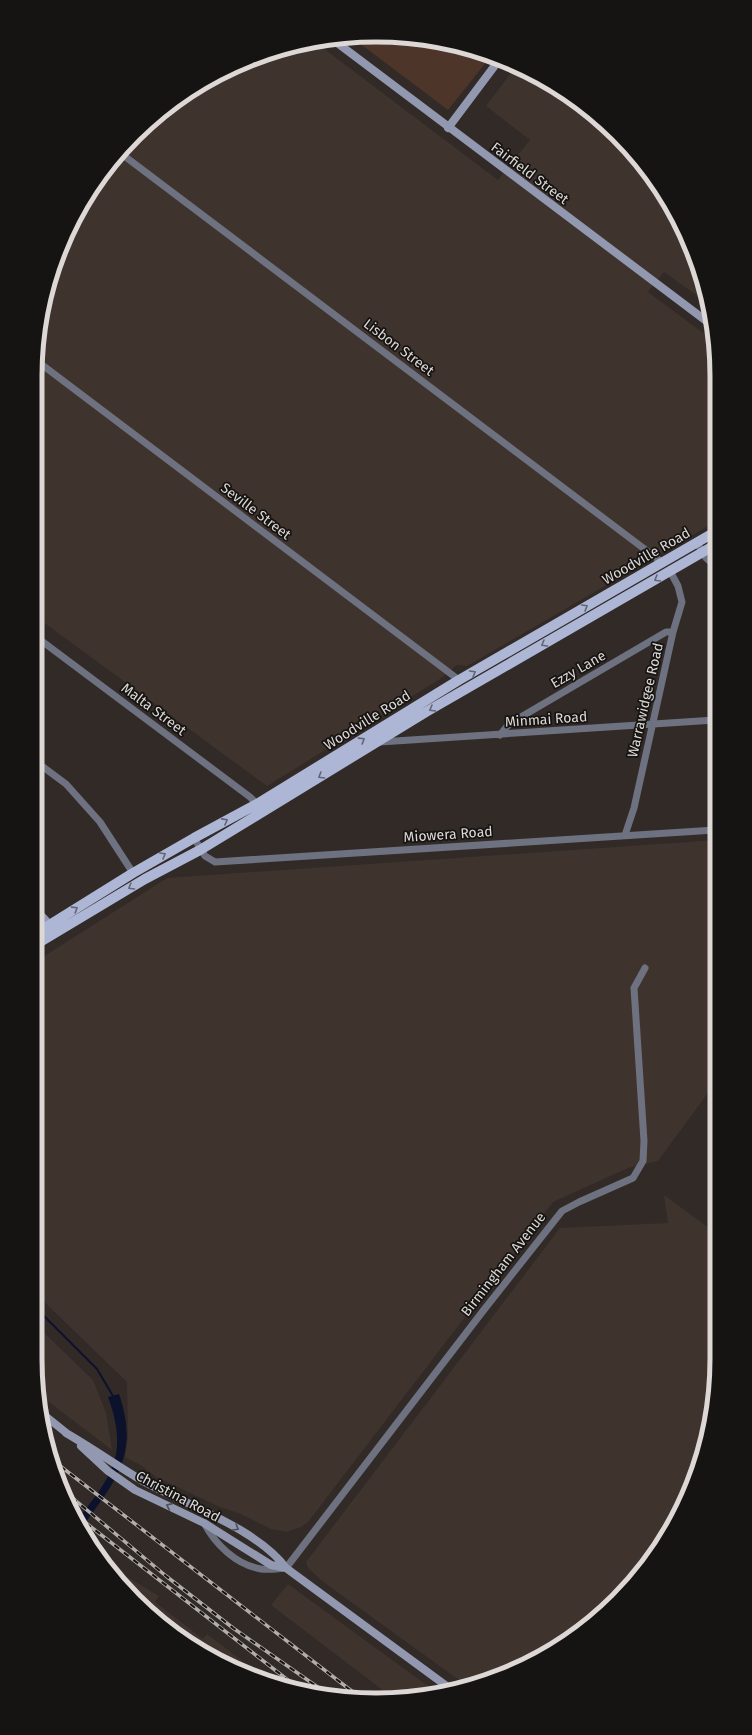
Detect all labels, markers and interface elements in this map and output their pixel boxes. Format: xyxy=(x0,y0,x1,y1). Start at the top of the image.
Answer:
street label: Fairfield Street xyxy=(488,139,573,209)
street label: Lisbon Street xyxy=(360,315,438,380)
street label: Seville Street xyxy=(217,479,295,544)
street label: Woodville Road xyxy=(599,524,693,588)
one-way arrow xyxy=(654,574,661,581)
one-way arrow xyxy=(581,605,588,612)
one-way arrow xyxy=(541,639,548,646)
street label: Warrawidgee Road xyxy=(624,641,667,759)
street label: Ezzy Lane xyxy=(548,647,609,692)
one-way arrow xyxy=(469,670,476,677)
street label: Malta Street xyxy=(118,680,190,740)
street label: Woodville Road xyxy=(321,687,414,754)
one-way arrow xyxy=(429,704,436,711)
street label: Minmai Road xyxy=(504,708,588,731)
one-way arrow xyxy=(358,737,365,745)
one-way arrow xyxy=(318,772,325,779)
one-way arrow xyxy=(221,818,229,826)
street label: Miowera Road xyxy=(403,823,493,846)
one-way arrow xyxy=(159,853,166,860)
one-way arrow xyxy=(128,882,135,889)
one-way arrow xyxy=(71,906,78,914)
street label: Birmingham Avenue xyxy=(458,1209,549,1320)
street label: Christina Road xyxy=(133,1467,223,1526)
one-way arrow xyxy=(165,1503,173,1511)
one-way arrow xyxy=(232,1524,239,1531)

